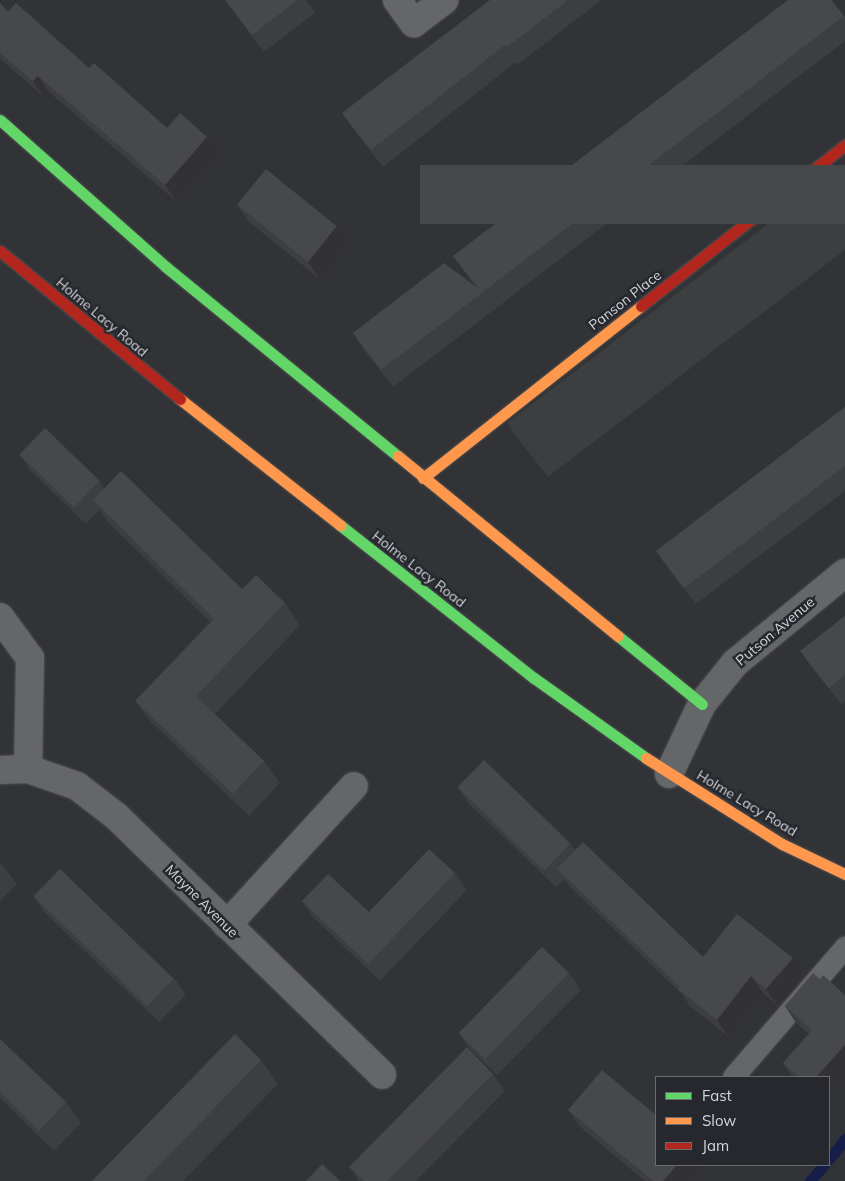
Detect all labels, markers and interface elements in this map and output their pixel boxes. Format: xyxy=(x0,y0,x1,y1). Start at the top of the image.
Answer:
street label: Panson Place xyxy=(585,266,665,334)
street label: Holme Lacy Road xyxy=(53,274,151,360)
street label: Holme Lacy Road xyxy=(369,527,469,611)
street label: Putson Avenue xyxy=(732,593,818,669)
street label: Holme Lacy Road xyxy=(694,766,800,840)
street label: Mayne Avenue xyxy=(162,861,242,941)
legend xyxy=(655,1076,830,1166)
text: Fast xyxy=(702,1086,732,1105)
text: Slow xyxy=(702,1111,736,1130)
text: Jam xyxy=(702,1136,729,1155)

